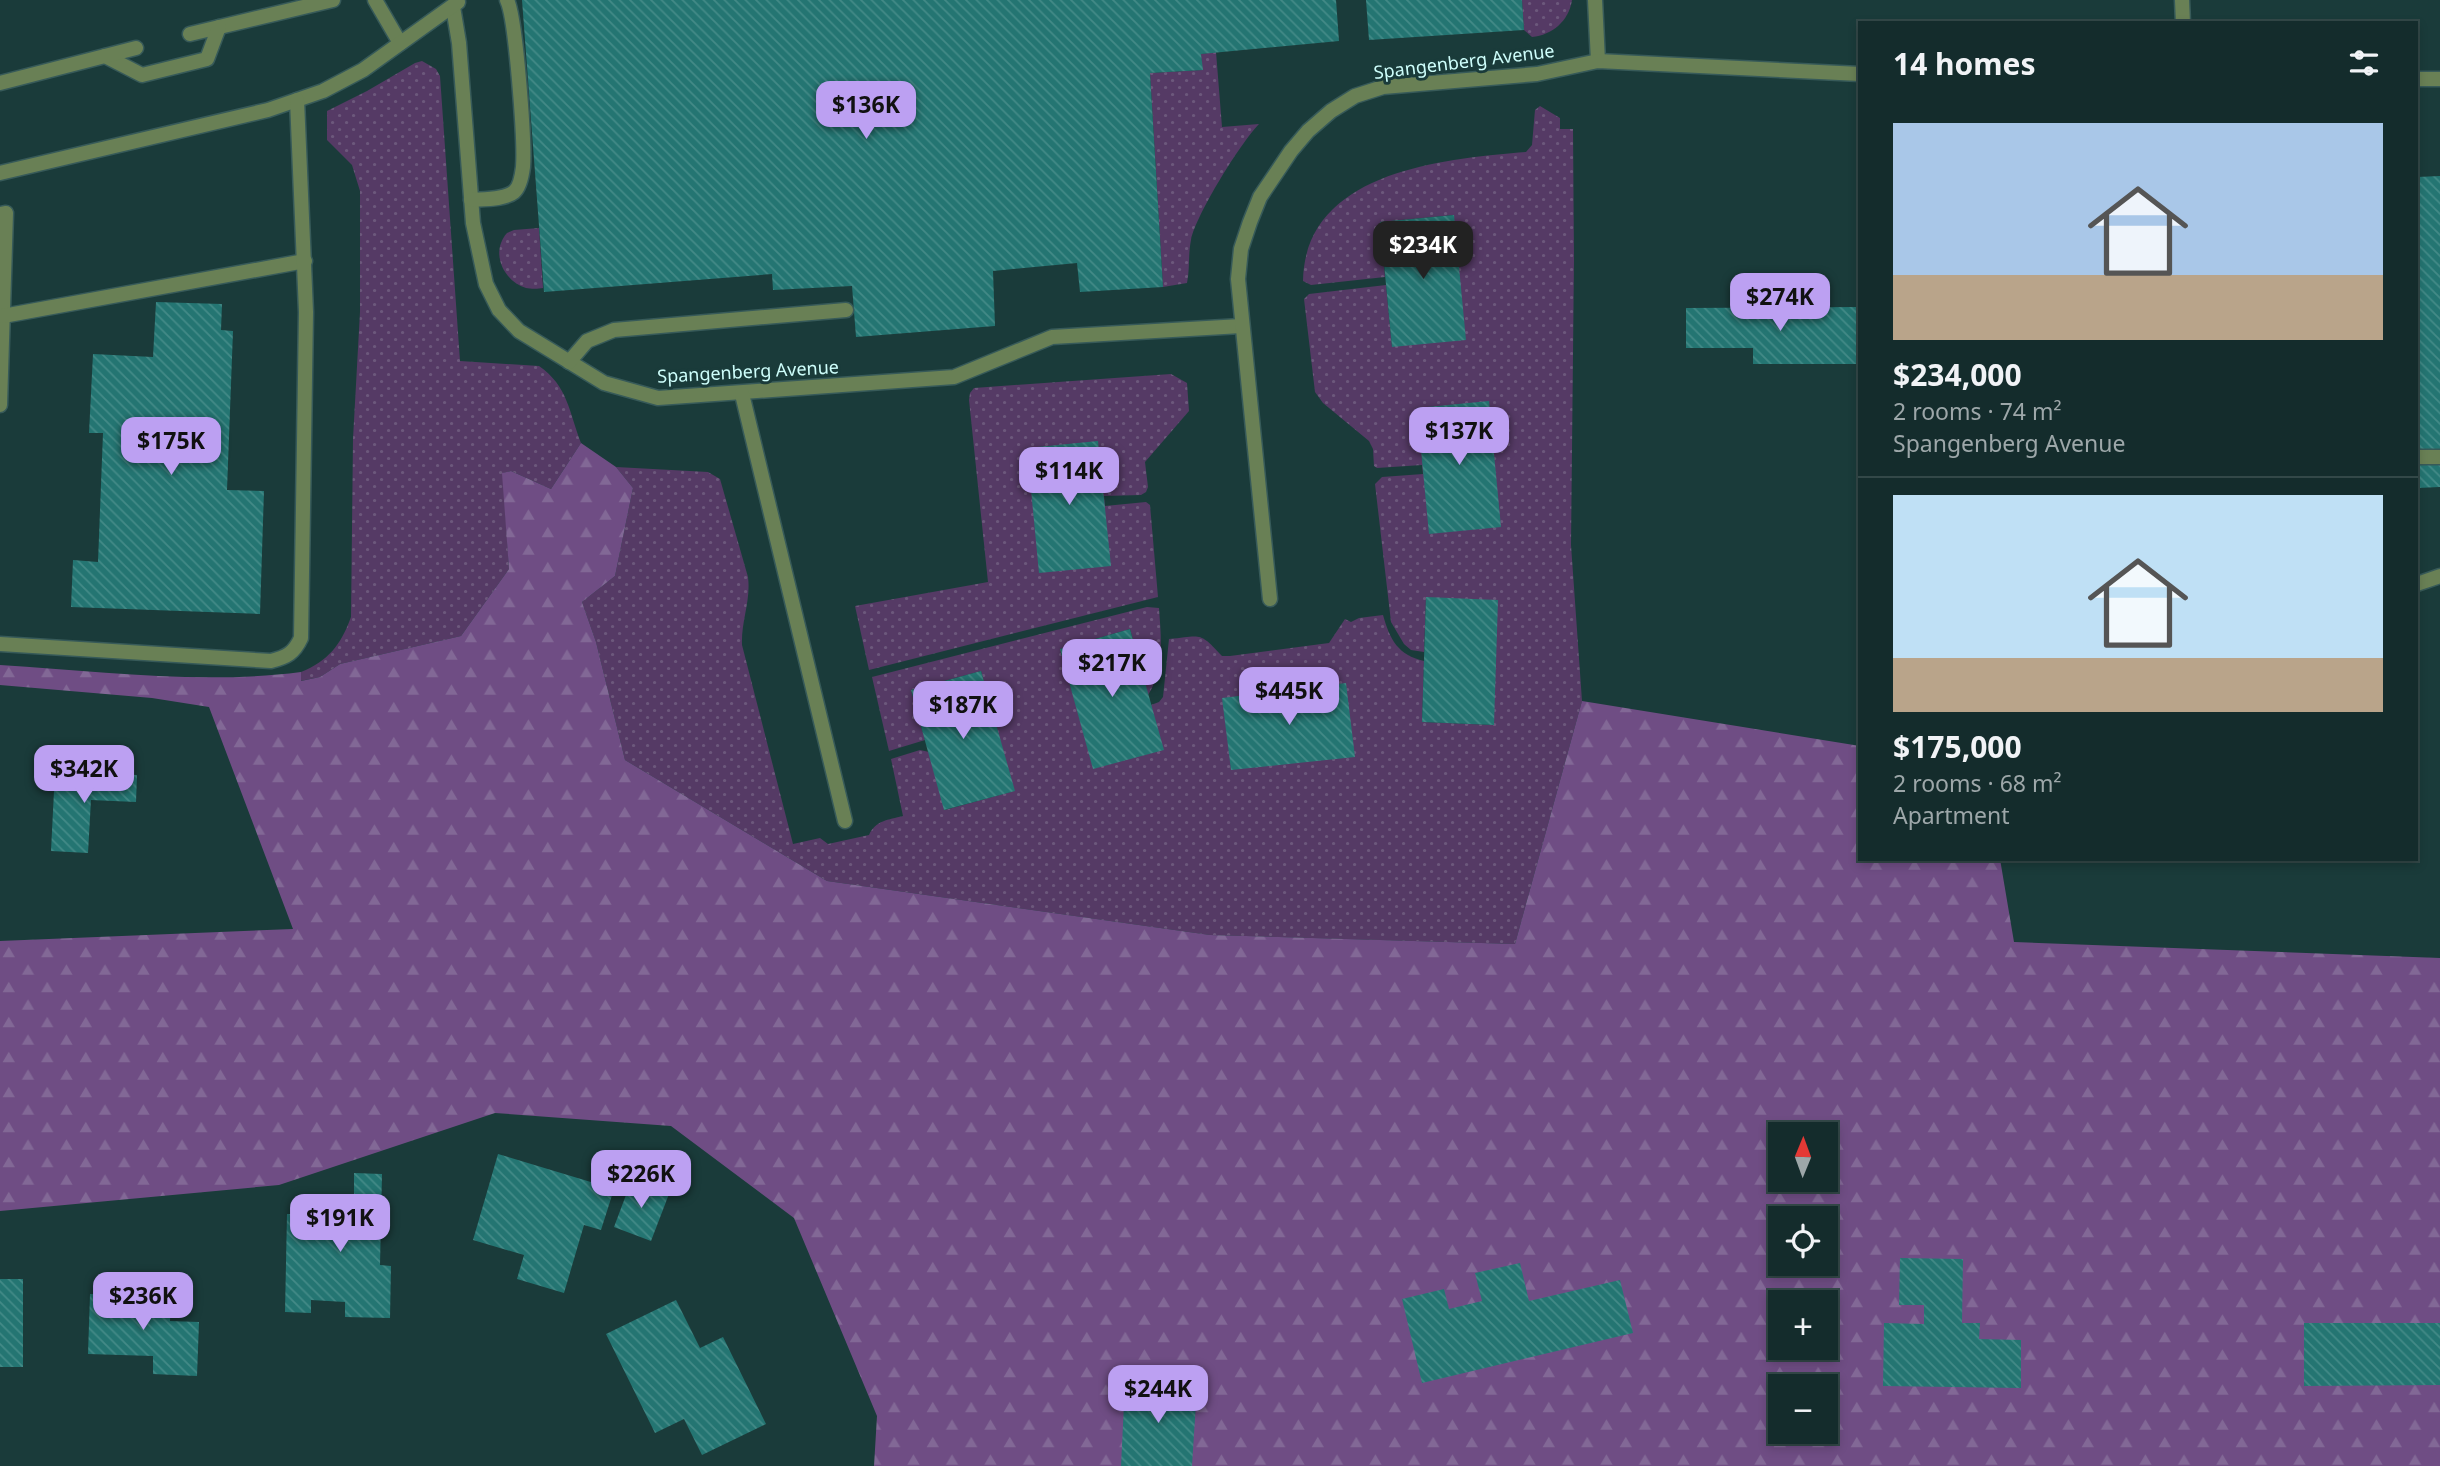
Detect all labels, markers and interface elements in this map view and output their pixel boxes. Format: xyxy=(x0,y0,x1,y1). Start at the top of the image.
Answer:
street label: Spangenberg Avenue xyxy=(1372,38,1556,84)
text: 14 homes xyxy=(1893,43,2036,84)
icon: filters xyxy=(2345,44,2383,82)
pin: $136K xyxy=(817,82,915,141)
text: $136K xyxy=(832,88,900,120)
icon: home xyxy=(2075,168,2201,294)
pin: $234K xyxy=(1374,222,1472,281)
text: $234K xyxy=(1389,228,1457,260)
pin: $274K xyxy=(1731,274,1829,333)
text: $274K xyxy=(1746,280,1814,312)
street label: Spangenberg Avenue xyxy=(657,354,839,388)
text: $234,000 xyxy=(1893,354,2022,395)
text: 2 rooms · 74 m² xyxy=(1893,395,2062,427)
pin: $137K xyxy=(1410,407,1508,467)
text: $137K xyxy=(1425,414,1493,446)
pin: $175K xyxy=(122,418,220,477)
text: $175K xyxy=(137,424,205,456)
text: Spangenberg Avenue xyxy=(1893,427,2125,459)
pin: $114K xyxy=(1020,448,1118,507)
text: $114K xyxy=(1035,454,1103,486)
icon: home xyxy=(2075,540,2201,666)
pin: $217K xyxy=(1063,640,1161,699)
text: $217K xyxy=(1078,646,1146,678)
pin: $445K xyxy=(1240,668,1338,727)
text: $445K xyxy=(1255,674,1323,706)
pin: $187K xyxy=(914,682,1012,741)
text: $187K xyxy=(929,688,997,720)
text: $175,000 xyxy=(1893,726,2022,767)
pin: $342K xyxy=(35,746,133,805)
text: $342K xyxy=(50,752,118,784)
text: 2 rooms · 68 m² xyxy=(1893,767,2062,799)
text: Apartment xyxy=(1893,799,2010,831)
north arrow xyxy=(1768,1122,1838,1192)
map controls xyxy=(1768,1122,1838,1444)
pin: $226K xyxy=(592,1150,690,1210)
text: $226K xyxy=(607,1157,675,1189)
pin: $191K xyxy=(291,1194,389,1254)
text: $191K xyxy=(306,1201,374,1233)
button: locate xyxy=(1768,1206,1838,1276)
pin: $236K xyxy=(94,1272,192,1332)
text: $236K xyxy=(109,1279,177,1311)
button: + xyxy=(1768,1290,1838,1360)
pin: $244K xyxy=(1109,1366,1207,1425)
text: $244K xyxy=(1124,1372,1192,1404)
button: − xyxy=(1768,1374,1838,1444)

